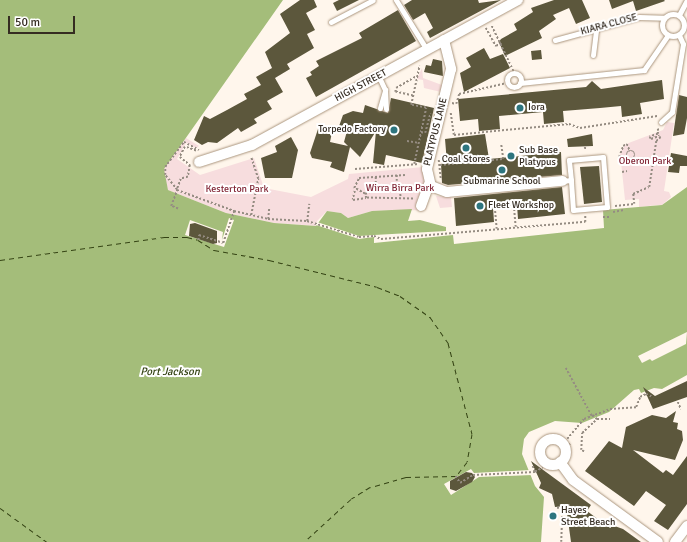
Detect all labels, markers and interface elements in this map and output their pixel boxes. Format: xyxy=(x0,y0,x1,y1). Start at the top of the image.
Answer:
scale bar xyxy=(10,8,77,34)
street label: KIARA CLOSE xyxy=(579,12,639,38)
text: 50 m xyxy=(15,15,40,30)
street label: HIGH STREET xyxy=(333,67,389,105)
street label: PLATYPUS LANE xyxy=(422,97,450,167)
place label: Iora xyxy=(528,102,545,114)
marker: Iora xyxy=(515,103,525,113)
place label: Torpedo Factory xyxy=(318,124,386,136)
marker: Torpedo Factory xyxy=(389,125,399,135)
marker: Coal Stores xyxy=(461,143,471,153)
place label: Sub Base Platypus xyxy=(519,144,558,168)
marker: Sub Base Platypus xyxy=(506,151,516,161)
place label: Coal Stores xyxy=(442,154,490,166)
park label: Oberon Park xyxy=(619,156,671,168)
marker: Submarine School xyxy=(497,165,507,175)
place label: Submarine School xyxy=(463,176,541,188)
park label: Wirra Birra Park xyxy=(366,183,434,195)
park label: Kesterton Park xyxy=(206,184,268,196)
place label: Fleet Workshop xyxy=(488,200,554,212)
marker: Fleet Workshop xyxy=(475,201,485,211)
water label: Port Jackson xyxy=(140,365,200,379)
place label: Hayes Street Beach xyxy=(561,504,615,528)
marker: Hayes Street Beach xyxy=(548,511,558,521)

